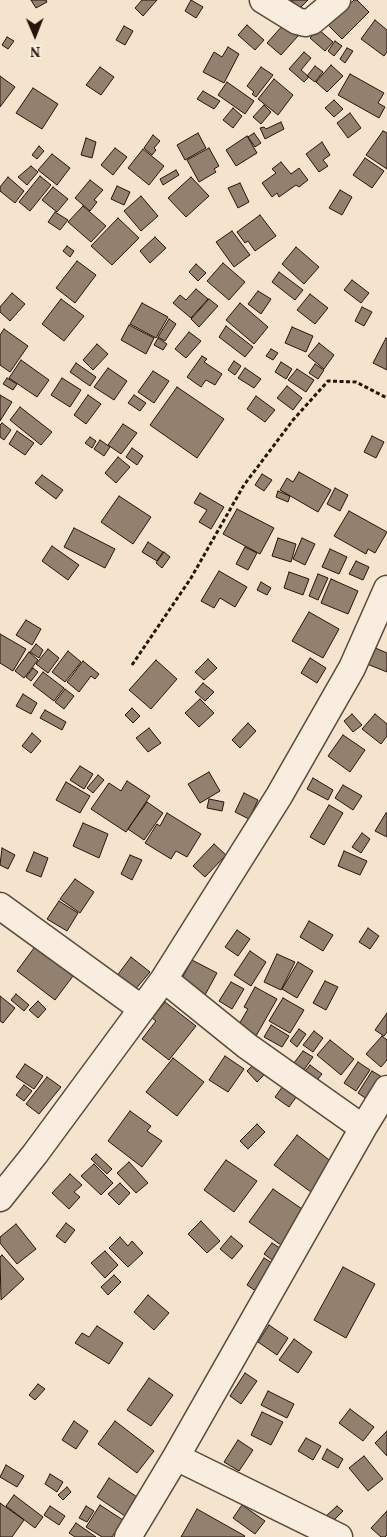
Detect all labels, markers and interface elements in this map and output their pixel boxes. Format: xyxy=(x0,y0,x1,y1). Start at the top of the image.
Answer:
north arrow xyxy=(10,10,60,60)
text: N xyxy=(30,41,41,60)

